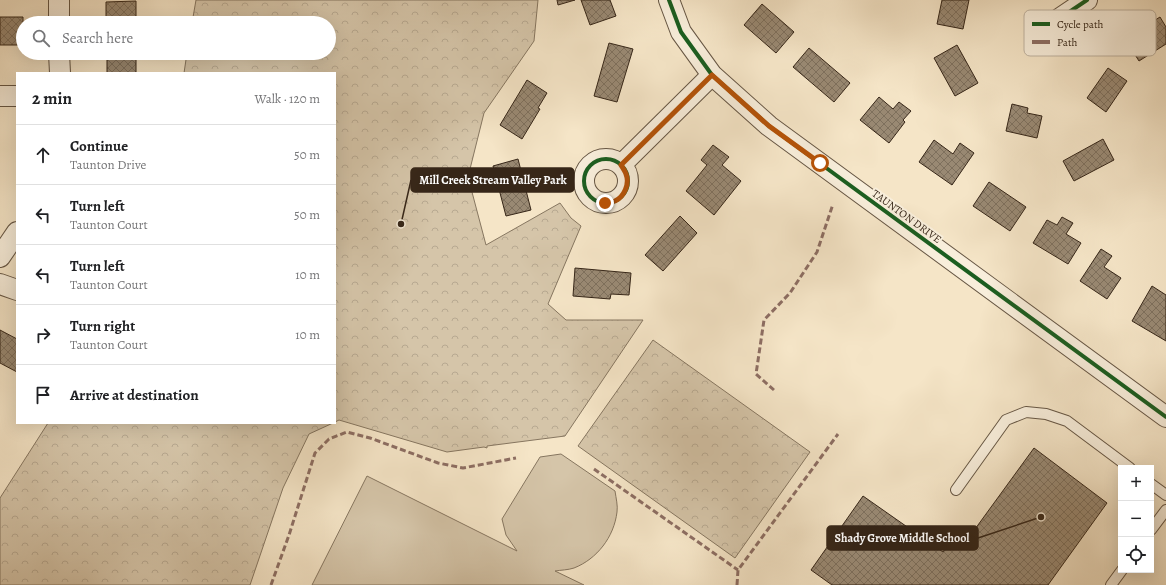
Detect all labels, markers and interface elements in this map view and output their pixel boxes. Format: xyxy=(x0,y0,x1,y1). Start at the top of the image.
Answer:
legend xyxy=(1024,10,1156,56)
search box xyxy=(16,16,336,60)
text: Cycle path xyxy=(1057,17,1104,32)
icon: search xyxy=(30,27,52,49)
text: Search here xyxy=(62,28,133,48)
text: Path xyxy=(1057,35,1078,50)
text: 2 min xyxy=(32,87,72,110)
text: Walk · 120 m xyxy=(255,90,320,107)
text: Continue xyxy=(70,136,128,156)
icon: ahead xyxy=(32,144,54,166)
text: 50 m xyxy=(294,146,320,163)
route start xyxy=(811,154,829,172)
text: Taunton Drive xyxy=(70,156,146,173)
callout: Mill Creek Stream Valley Park xyxy=(411,168,574,192)
text: Mill Creek Stream Valley Park xyxy=(419,172,568,188)
street label: TAUNTON DRIVE xyxy=(869,186,944,247)
route end xyxy=(596,194,614,212)
text: Turn left xyxy=(70,196,125,216)
icon: left xyxy=(32,204,54,226)
text: 50 m xyxy=(294,206,320,223)
text: Taunton Court xyxy=(70,216,148,233)
text: Turn left xyxy=(70,256,125,276)
icon: left xyxy=(32,264,54,286)
text: 10 m xyxy=(295,266,320,283)
text: Taunton Court xyxy=(70,276,148,293)
text: Turn right xyxy=(70,316,135,336)
icon: right xyxy=(32,324,54,346)
text: 10 m xyxy=(295,326,320,343)
text: Taunton Court xyxy=(70,336,148,353)
icon: arrive xyxy=(32,384,54,406)
text: Arrive at destination xyxy=(70,385,199,405)
map controls xyxy=(1118,465,1154,573)
button: + xyxy=(1118,465,1154,501)
button: − xyxy=(1118,501,1154,537)
callout: Shady Grove Middle School xyxy=(827,526,978,550)
text: Shady Grove Middle School xyxy=(835,530,970,546)
button: locate xyxy=(1118,537,1154,573)

